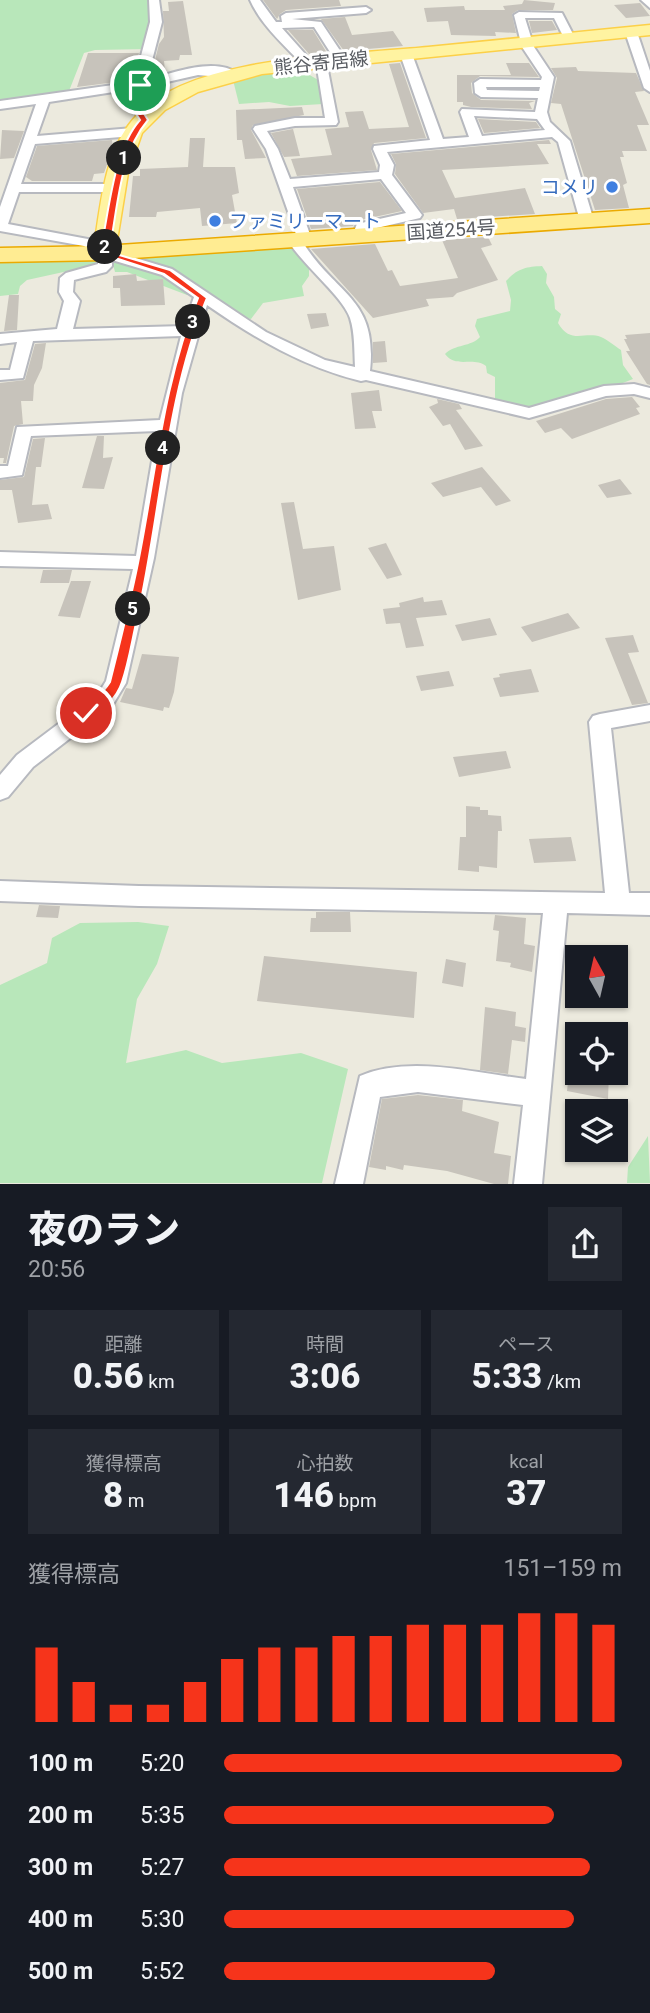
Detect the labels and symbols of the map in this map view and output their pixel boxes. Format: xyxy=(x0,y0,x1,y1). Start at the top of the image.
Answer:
street label: 熊谷寄居線 xyxy=(273,47,369,79)
pin xyxy=(110,55,170,115)
pin: 1 xyxy=(106,140,142,176)
place label: コメリ xyxy=(541,176,598,199)
marker: コメリ xyxy=(604,179,620,195)
place label: ファミリーマート xyxy=(229,210,381,233)
marker: ファミリーマート xyxy=(207,213,223,229)
street label: 国道254号 xyxy=(406,215,496,245)
pin: 2 xyxy=(88,230,122,264)
pin: 3 xyxy=(176,304,210,340)
pin: 4 xyxy=(146,430,180,466)
pin: 5 xyxy=(116,592,150,626)
pin xyxy=(56,683,116,743)
north arrow xyxy=(565,945,628,1008)

